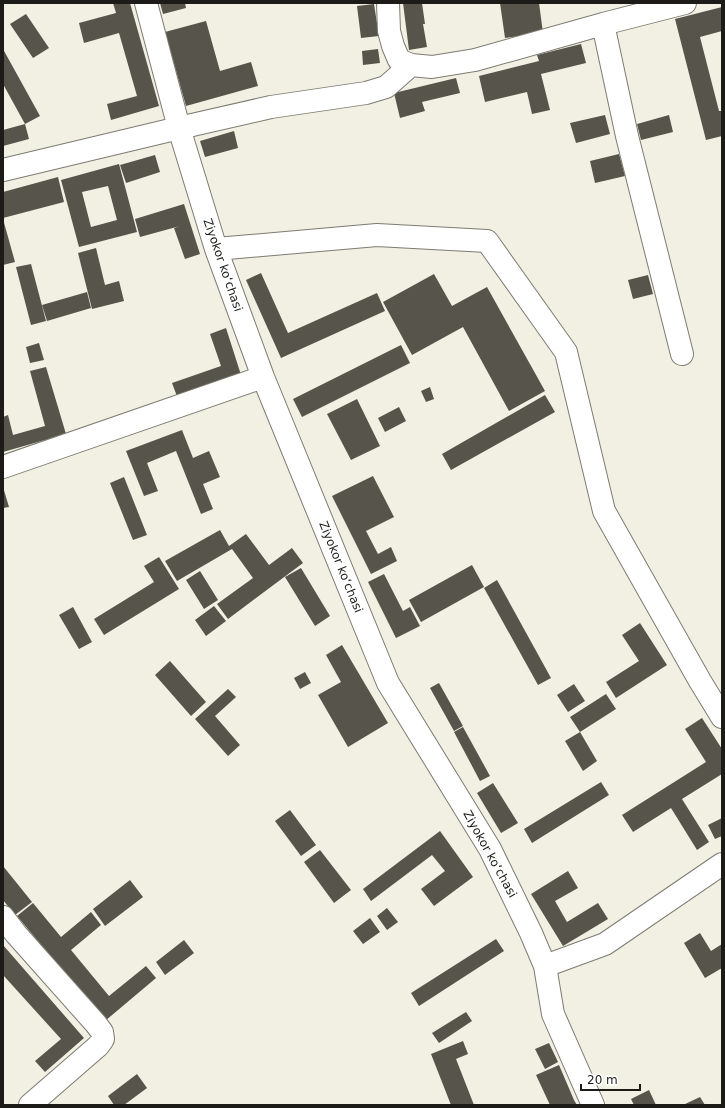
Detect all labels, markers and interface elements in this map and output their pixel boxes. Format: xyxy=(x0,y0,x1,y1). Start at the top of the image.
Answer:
street label: Ziyokor koʻchasi xyxy=(201,217,245,313)
street label: Ziyokor koʻchasi xyxy=(316,519,366,615)
street label: Ziyokor koʻchasi xyxy=(460,808,520,900)
scale bar xyxy=(581,1066,640,1092)
text: 20 m xyxy=(587,1073,618,1087)

